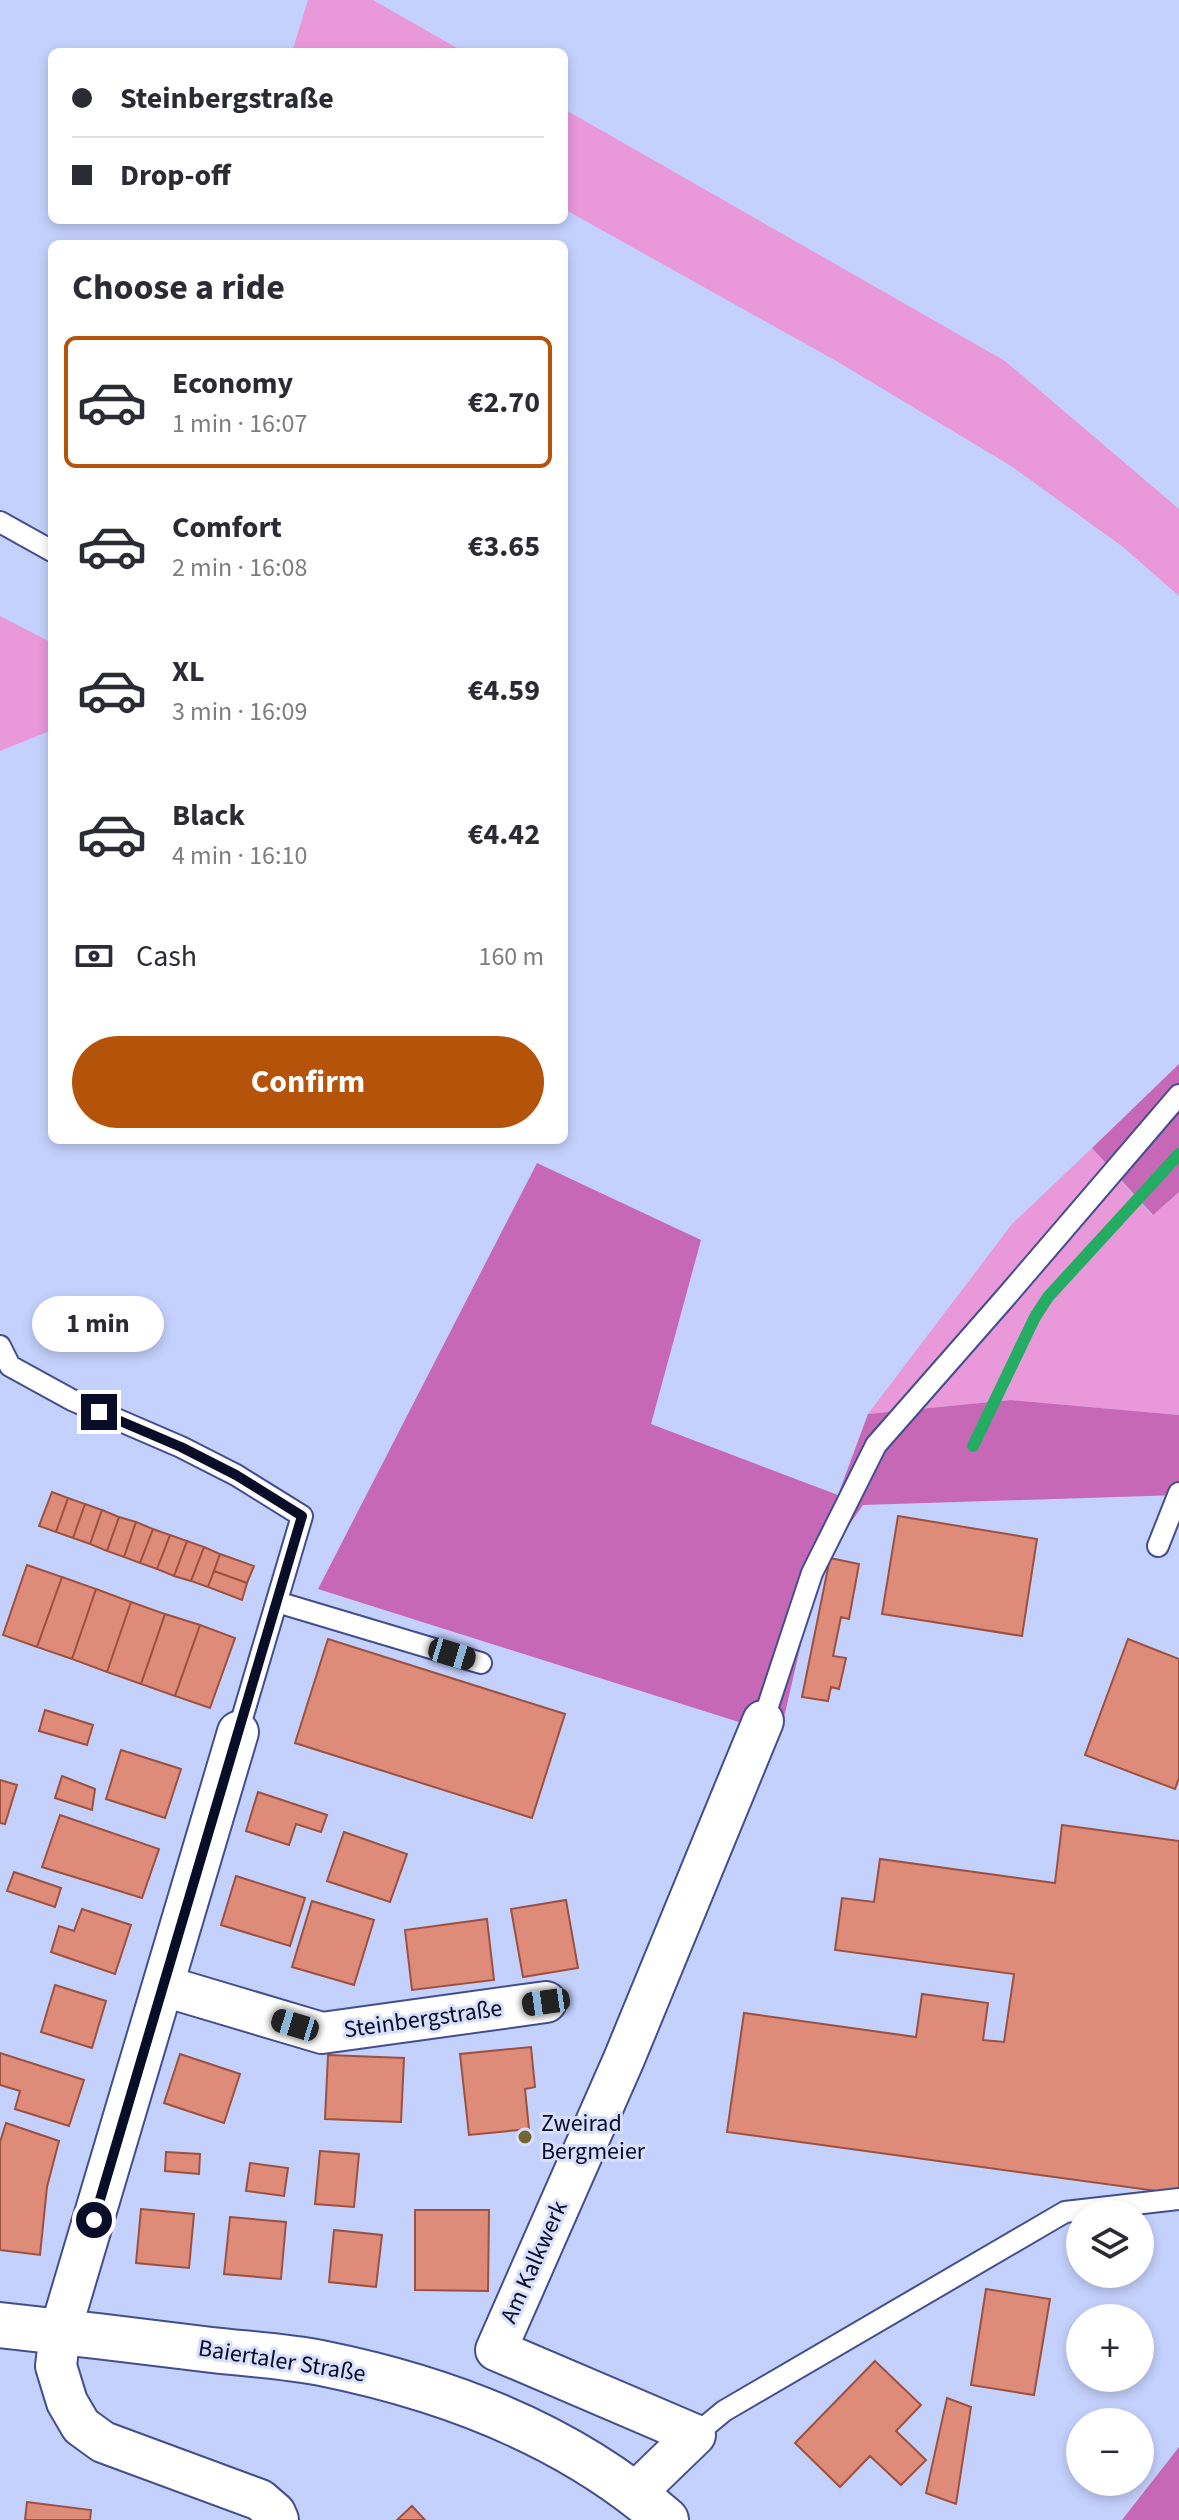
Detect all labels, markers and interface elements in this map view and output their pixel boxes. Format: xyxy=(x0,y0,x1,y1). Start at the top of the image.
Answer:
text: Steinbergstraße xyxy=(120,77,334,120)
text: Drop-off xyxy=(120,154,231,197)
text: Choose a ride xyxy=(72,262,285,313)
text: Economy xyxy=(172,362,293,405)
icon: car xyxy=(76,366,148,438)
text: €2.70 xyxy=(468,381,540,424)
text: 1 min · 16:07 xyxy=(172,405,307,442)
text: Comfort xyxy=(172,506,282,549)
icon: car xyxy=(76,510,148,582)
text: €3.65 xyxy=(468,525,540,568)
text: 2 min · 16:08 xyxy=(172,549,307,586)
text: XL xyxy=(172,650,205,693)
icon: car xyxy=(76,654,148,726)
text: €4.59 xyxy=(468,669,540,712)
text: 3 min · 16:09 xyxy=(172,693,307,730)
text: Black xyxy=(172,794,245,837)
icon: car xyxy=(76,798,148,870)
text: €4.42 xyxy=(468,813,540,856)
text: 4 min · 16:10 xyxy=(172,837,307,874)
icon: cash xyxy=(72,934,116,978)
text: Cash xyxy=(136,935,197,978)
text: 160 m xyxy=(478,938,544,975)
button: Confirm xyxy=(72,1036,544,1128)
callout: 1 min xyxy=(33,1296,165,1352)
text: 1 min xyxy=(66,1305,130,1342)
route end xyxy=(81,1394,117,1430)
car xyxy=(426,1636,478,1672)
car xyxy=(521,1987,571,2017)
street label: Steinbergstraße xyxy=(342,1991,504,2047)
car xyxy=(269,2007,321,2043)
place label: Zweirad Bergmeier xyxy=(541,2106,646,2169)
marker: Zweirad Bergmeier xyxy=(516,2128,534,2146)
street label: Am Kalkwerk xyxy=(491,2195,577,2329)
map controls xyxy=(1066,2200,1154,2496)
button: layers xyxy=(1066,2200,1154,2288)
route start xyxy=(76,2202,112,2238)
button: + xyxy=(1066,2304,1154,2392)
street label: Baiertaler Straße xyxy=(196,2330,368,2392)
button: − xyxy=(1066,2408,1154,2496)

